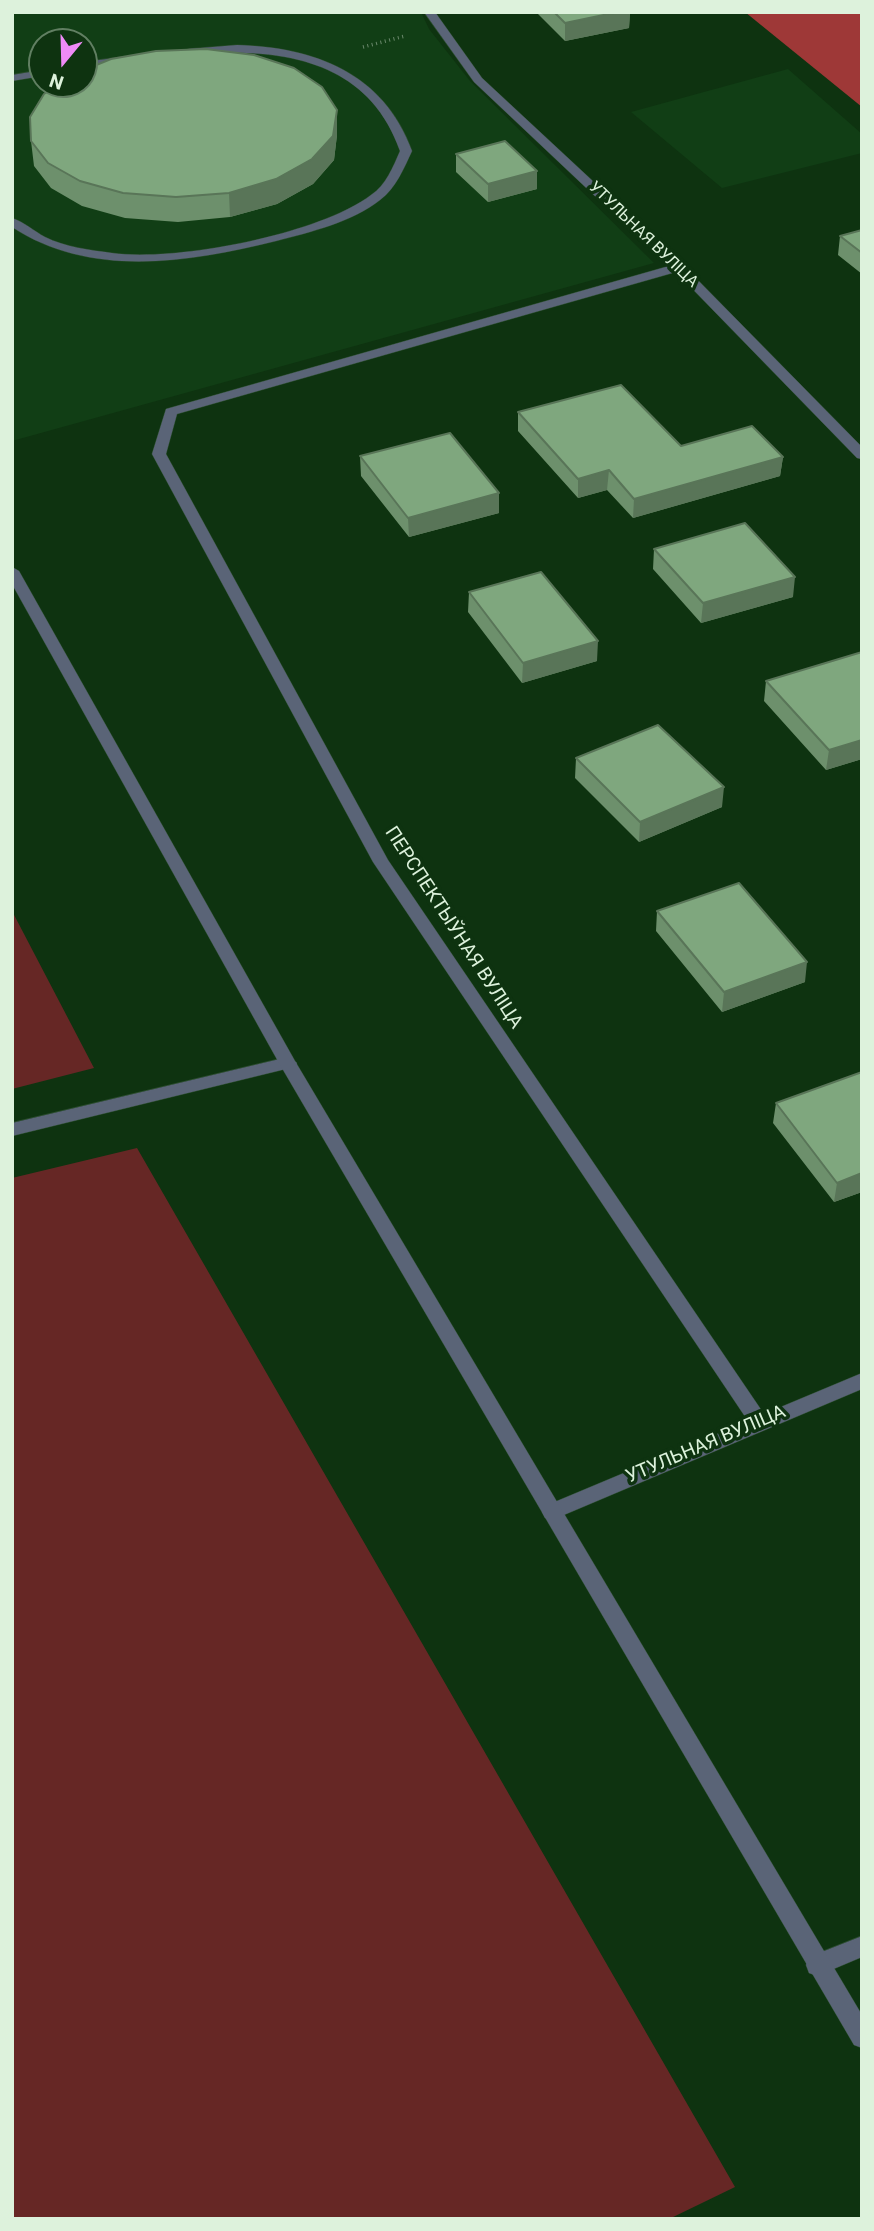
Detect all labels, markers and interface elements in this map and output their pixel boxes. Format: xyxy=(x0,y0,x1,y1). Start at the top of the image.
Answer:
north arrow xyxy=(28,28,98,98)
text: N xyxy=(47,68,67,94)
street label: УТУЛЬНАЯ ВУЛІЦА xyxy=(584,178,702,292)
street label: ПЕРСПЕКТЫЎНАЯ ВУЛІЦА xyxy=(379,823,527,1033)
street label: УТУЛЬНАЯ ВУЛІЦА xyxy=(623,1401,789,1489)

